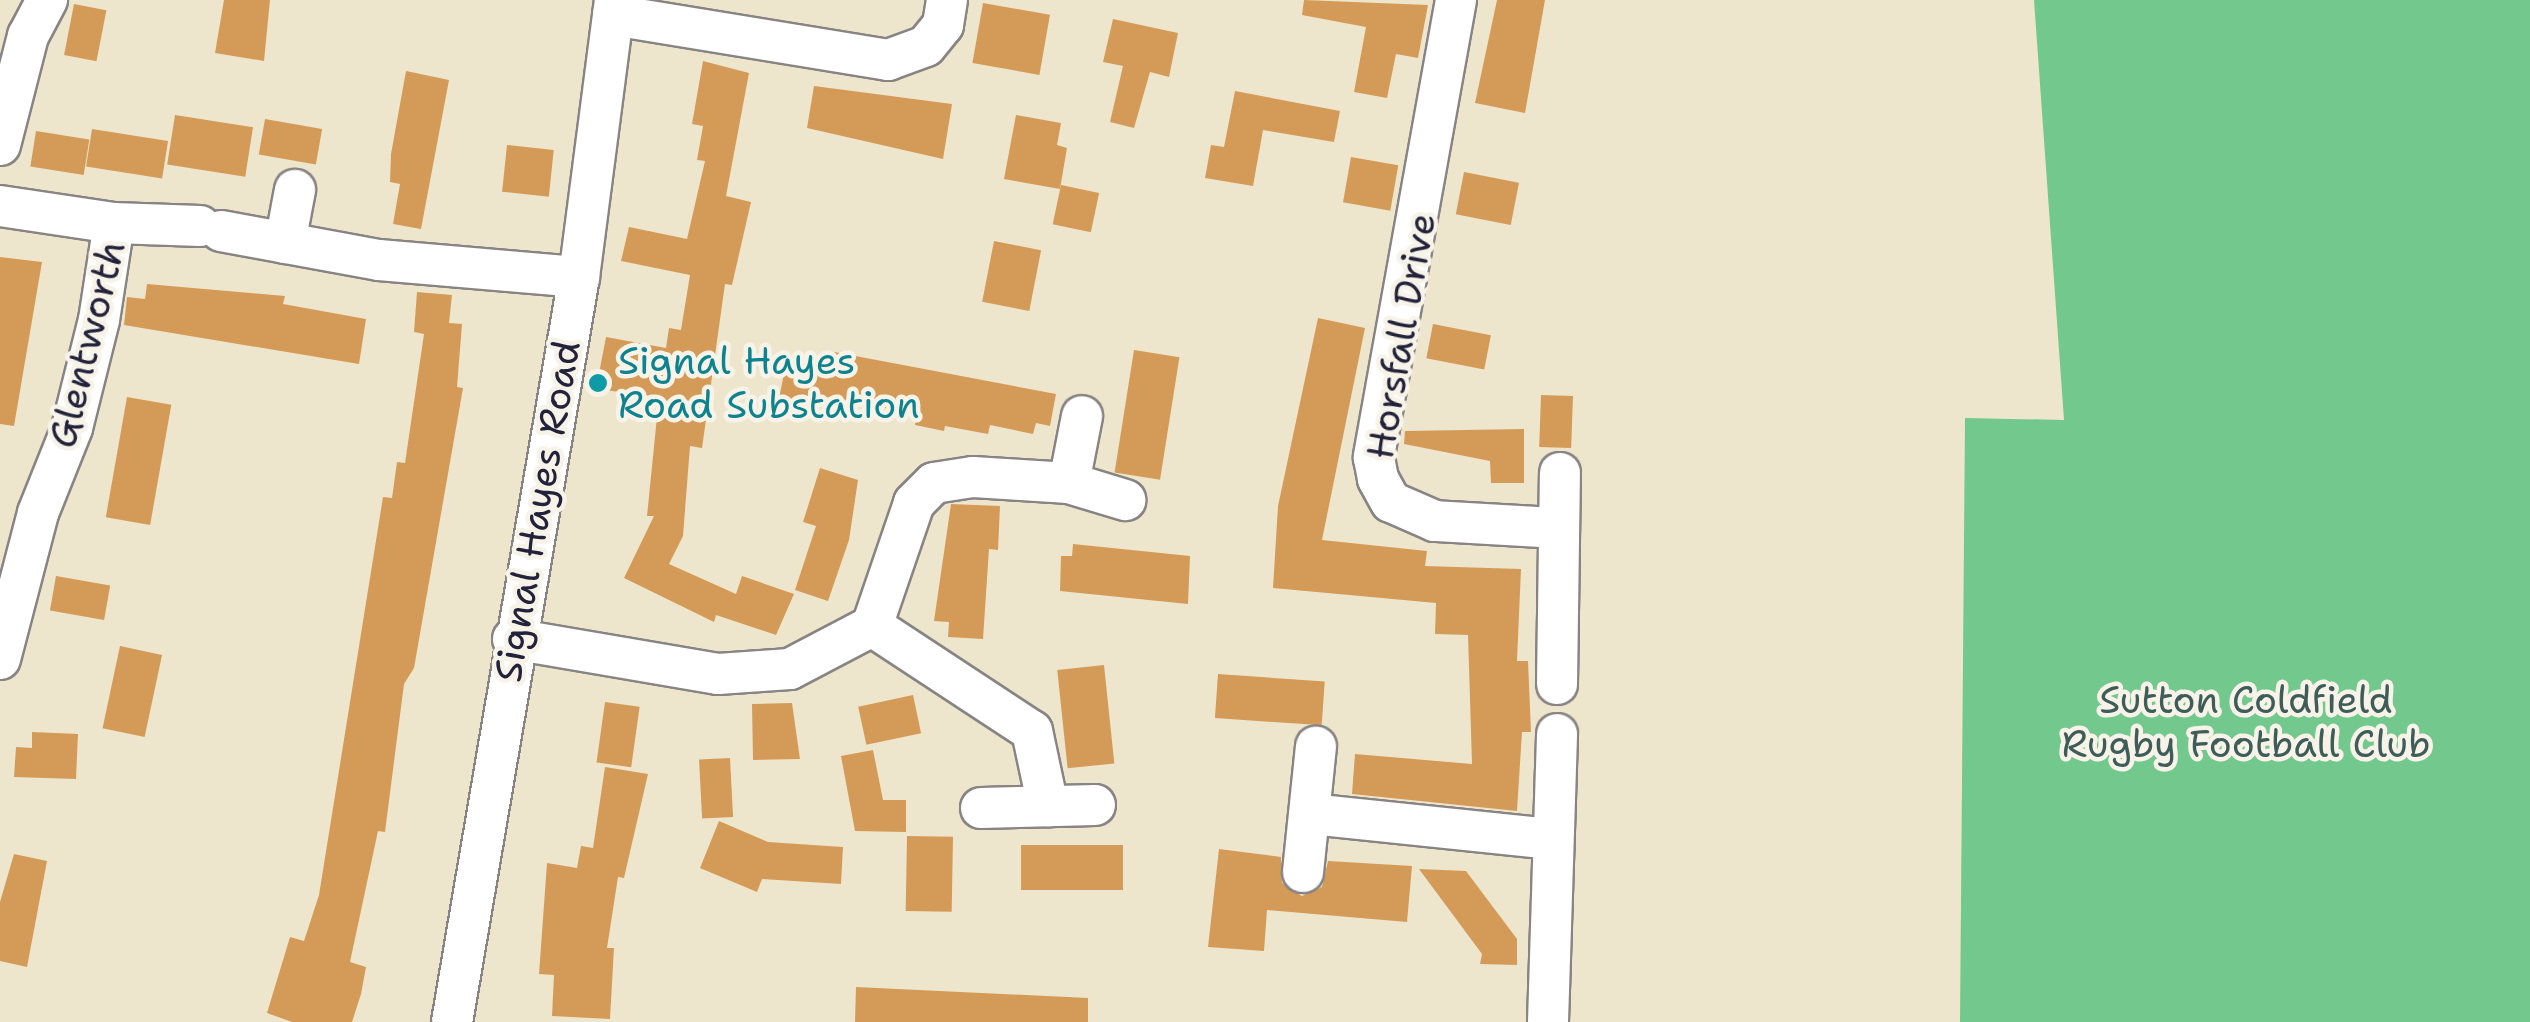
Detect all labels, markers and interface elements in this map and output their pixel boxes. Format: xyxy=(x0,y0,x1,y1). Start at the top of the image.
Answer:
street label: Horsfall Drive xyxy=(1357,209,1445,463)
street label: Glentworth xyxy=(39,236,135,452)
street label: Signal Hayes Road xyxy=(485,337,589,685)
place label: Signal Hayes Road Substation xyxy=(618,338,919,428)
marker: Signal Hayes Road Substation xyxy=(587,372,609,394)
park label: Sutton Coldfield Rugby Football Club xyxy=(2061,677,2431,766)

